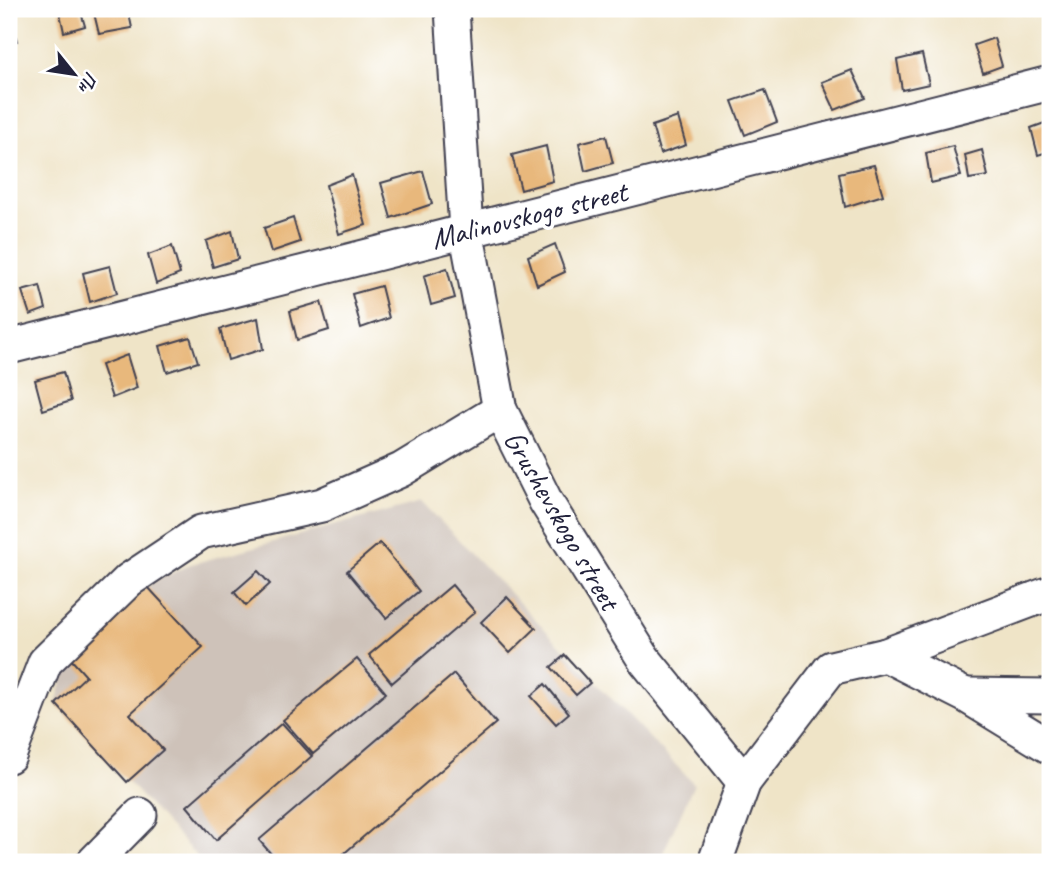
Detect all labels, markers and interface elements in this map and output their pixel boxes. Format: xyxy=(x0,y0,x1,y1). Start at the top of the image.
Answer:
north arrow xyxy=(38,38,108,108)
text: Пн xyxy=(72,67,103,98)
street label: Malinovskogo street xyxy=(427,172,634,258)
street label: Grushevskogo street xyxy=(495,424,630,619)

